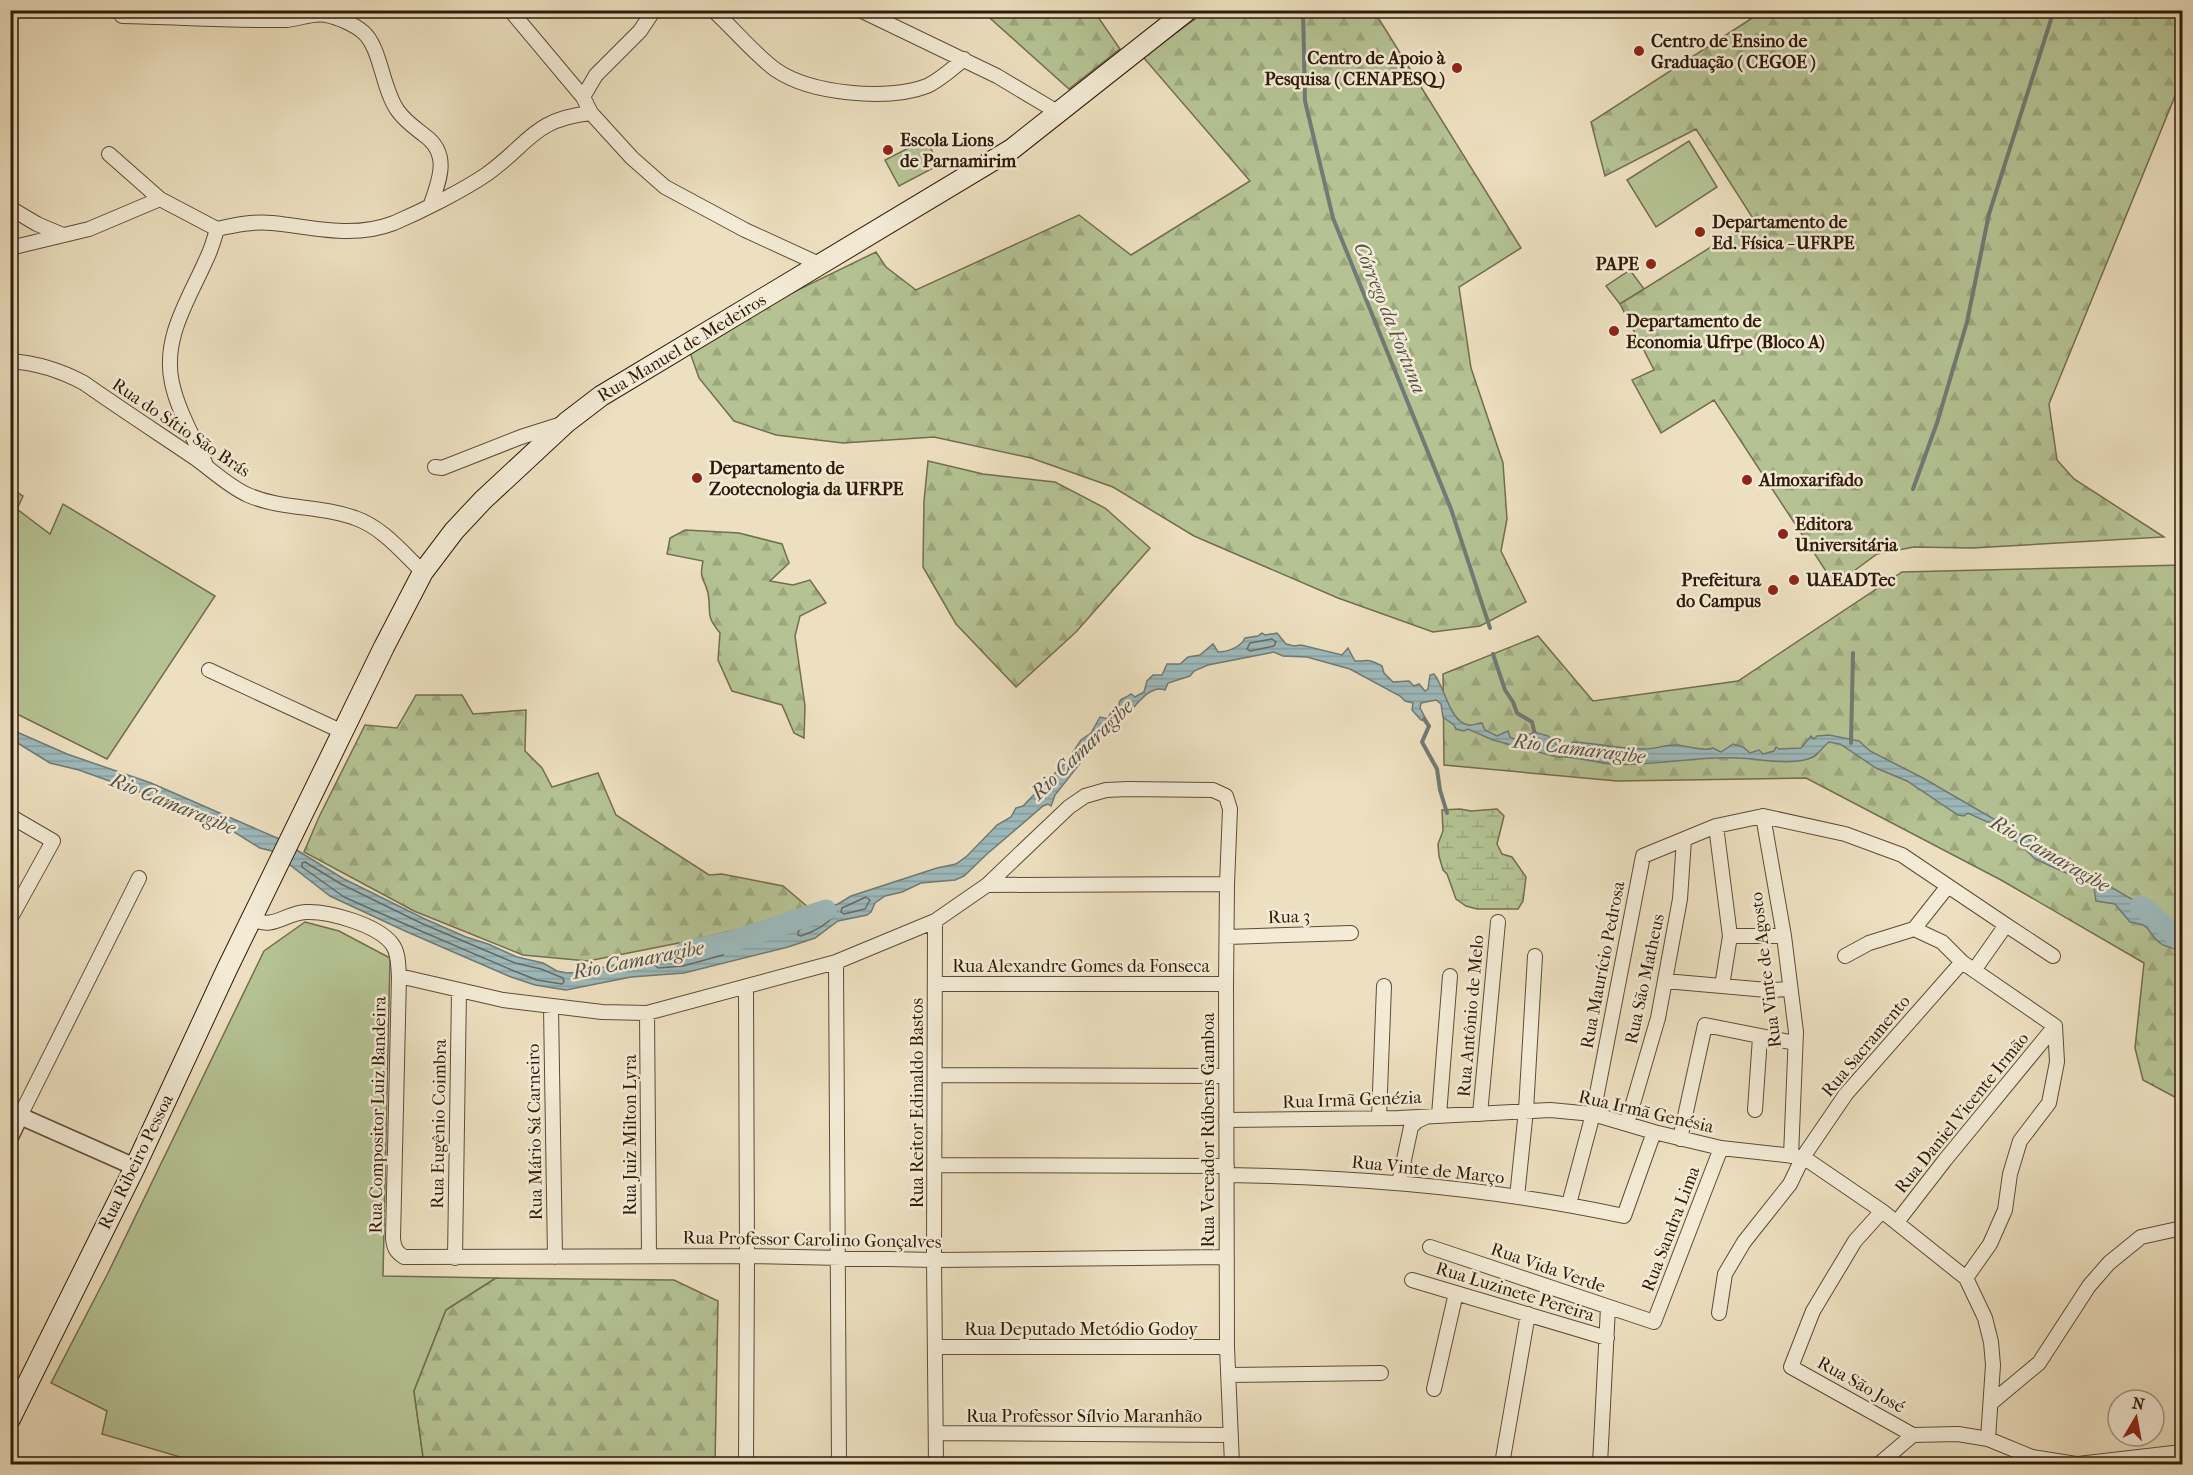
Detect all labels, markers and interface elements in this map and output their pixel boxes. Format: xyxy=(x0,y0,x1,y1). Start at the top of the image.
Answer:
place label: Centro de Ensino de Graduação ( CEGOE ) xyxy=(1651,31,1816,73)
marker: Centro de Ensino de Graduação ( CEGOE ) xyxy=(1632,44,1646,58)
place label: Centro de Apoio à Pesquisa ( CENAPESQ ) xyxy=(1265,48,1446,90)
marker: Centro de Apoio à Pesquisa ( CENAPESQ ) xyxy=(1450,61,1464,75)
place label: Escola Lions de Parnamirim xyxy=(900,130,1017,172)
marker: Escola Lions de Parnamirim xyxy=(881,143,895,157)
place label: Departamento de Ed. Física - UFRPE xyxy=(1712,212,1854,254)
marker: Departamento de Ed. Física - UFRPE xyxy=(1693,225,1707,239)
water label: Córrego da Fortuna xyxy=(1349,239,1431,397)
place label: PAPE xyxy=(1595,254,1639,275)
marker: PAPE xyxy=(1644,257,1658,271)
street label: Rua Manuel de Medeiros xyxy=(594,289,770,407)
place label: Departamento de Economia Ufrpe (Bloco A) xyxy=(1626,311,1825,353)
marker: Departamento de Economia Ufrpe (Bloco A) xyxy=(1607,324,1621,338)
street label: Rua do Sítio São Brás xyxy=(108,374,254,482)
place label: Departamento de Zootecnologia da UFRPE xyxy=(709,458,904,500)
place label: Almoxarifado xyxy=(1758,470,1863,491)
marker: Departamento de Zootecnologia da UFRPE xyxy=(690,471,704,485)
marker: Almoxarifado xyxy=(1740,473,1754,487)
place label: Editora Universitária xyxy=(1794,514,1898,556)
marker: Editora Universitária xyxy=(1776,527,1790,541)
place label: Prefeitura do Campus xyxy=(1676,570,1762,612)
place label: UAEADTec xyxy=(1805,570,1896,591)
marker: UAEADTec xyxy=(1787,573,1801,587)
marker: Prefeitura do Campus xyxy=(1766,583,1780,597)
water label: Rio Camaragibe xyxy=(1025,695,1139,806)
water label: Rio Camaragibe xyxy=(1510,729,1647,769)
water label: Rio Camaragibe xyxy=(105,768,240,840)
water label: Rio Camaragibe xyxy=(1985,810,2114,898)
street label: Rua Maurício Pedrosa xyxy=(1576,879,1630,1050)
street label: Rua Vinte de Agosto xyxy=(1746,891,1786,1049)
street label: Rua 3 xyxy=(1267,906,1311,928)
street label: Rua São Matheus xyxy=(1621,912,1669,1046)
street label: Rua Antônio de Melo xyxy=(1453,934,1489,1098)
water label: Rio Camaragibe xyxy=(569,936,706,984)
street label: Rua Alexandre Gomes da Fonseca xyxy=(952,956,1210,977)
street label: Rua Sacramento xyxy=(1817,991,1915,1101)
street label: Rua Compositor Luiz Bandeira xyxy=(365,995,391,1234)
street label: Rua Reitor Edinaldo Bastos xyxy=(907,997,928,1208)
street label: Rua Vereador Rúbens Gamboa xyxy=(1198,1012,1219,1247)
street label: Rua Daniel Vicente Irmão xyxy=(1891,1028,2033,1198)
street label: Rua Eugênio Coimbra xyxy=(427,1038,451,1209)
street label: Rua Mário Sá Carneiro xyxy=(523,1044,547,1220)
street label: Rua Juiz Milton Lyra xyxy=(620,1054,641,1216)
street label: Rua Irmã Genésia xyxy=(1576,1086,1716,1138)
street label: Rua Irmã Genézia xyxy=(1282,1087,1423,1113)
street label: Rua Ribeiro Pessoa xyxy=(94,1090,178,1233)
street label: Rua Vinte de Março xyxy=(1350,1152,1506,1188)
street label: Rua Sandra Lima xyxy=(1638,1163,1705,1294)
street label: Rua Professor Carolino Gonçalves xyxy=(682,1227,942,1253)
street label: Rua Vida Verde xyxy=(1488,1239,1608,1297)
street label: Rua Luzinete Pereira xyxy=(1433,1258,1598,1326)
street label: Rua Deputado Metódio Godoy xyxy=(964,1319,1199,1340)
street label: Rua São José xyxy=(1814,1352,1909,1418)
north arrow xyxy=(2106,1388,2166,1448)
text: N xyxy=(2131,1393,2147,1414)
street label: Rua Professor Sílvio Maranhão xyxy=(966,1406,1202,1427)

